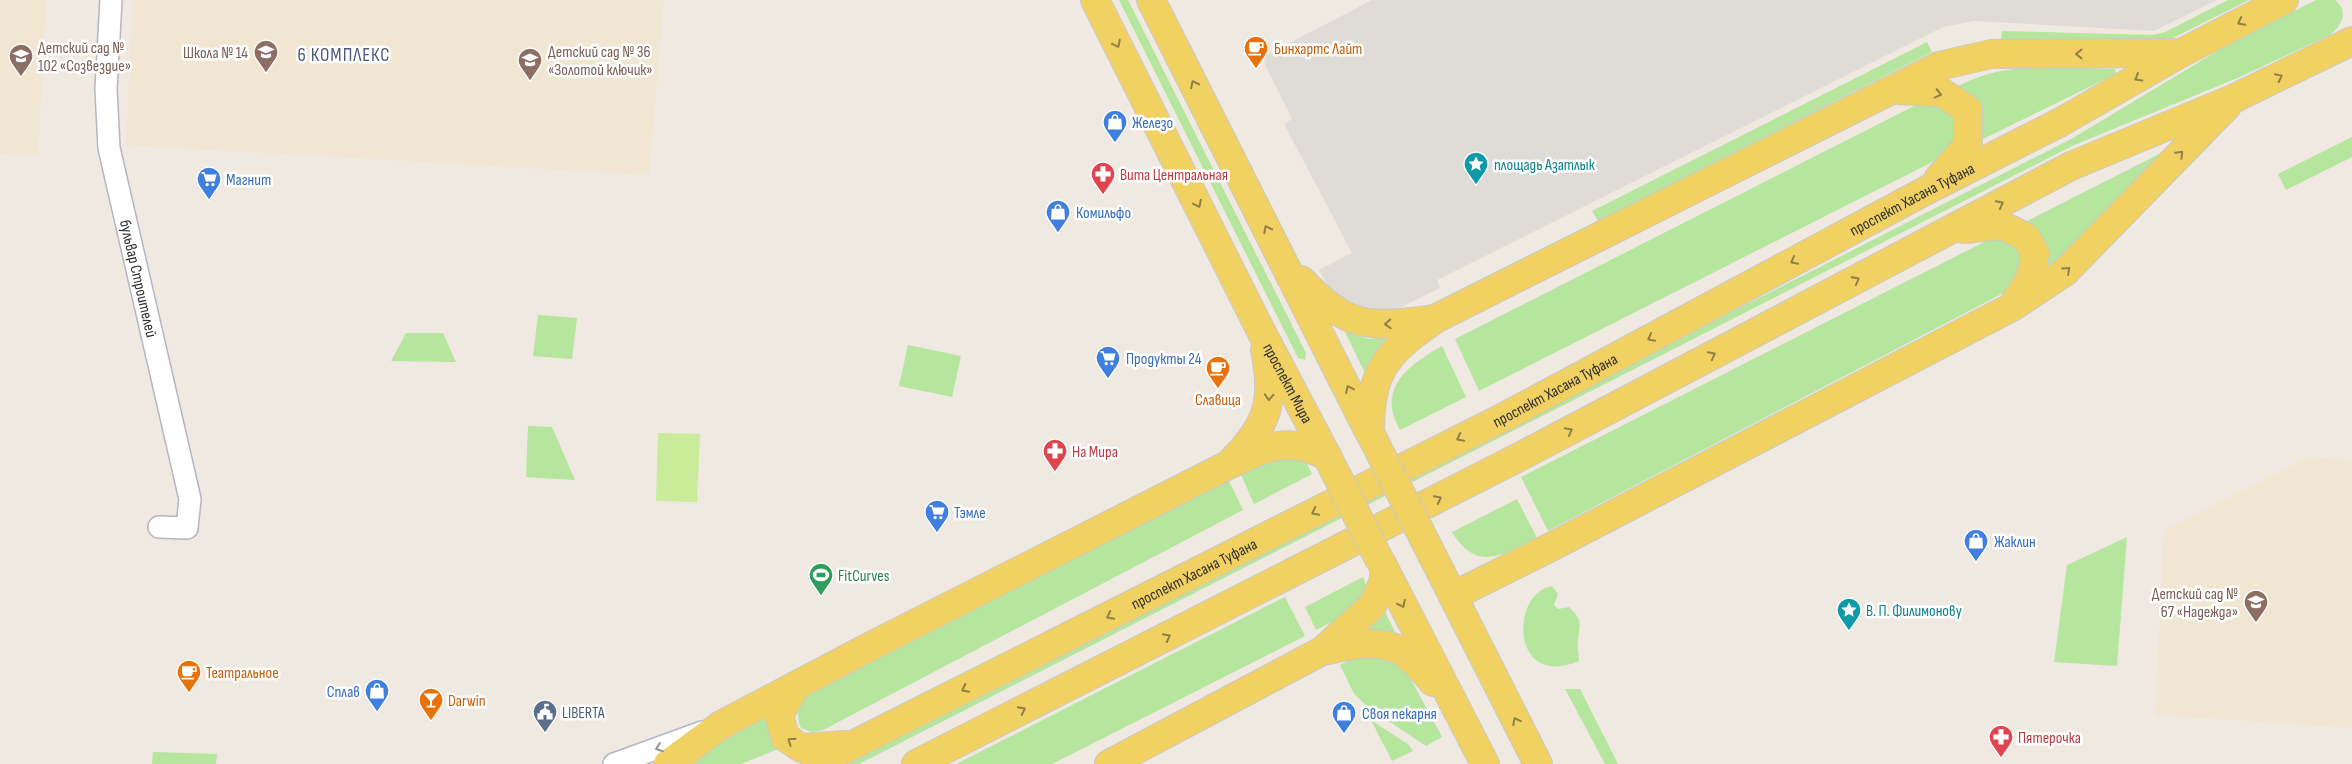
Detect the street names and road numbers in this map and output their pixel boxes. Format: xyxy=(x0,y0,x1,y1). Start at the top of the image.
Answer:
street label: проспект Хасана Туфана xyxy=(1847,159,1978,241)
street label: бульвар Строителей xyxy=(115,218,160,339)
street label: проспект Мира xyxy=(1258,340,1316,427)
street label: проспект Хасана Туфана xyxy=(1490,350,1621,432)
street label: проспект Хасана Туфана xyxy=(1128,535,1261,614)

